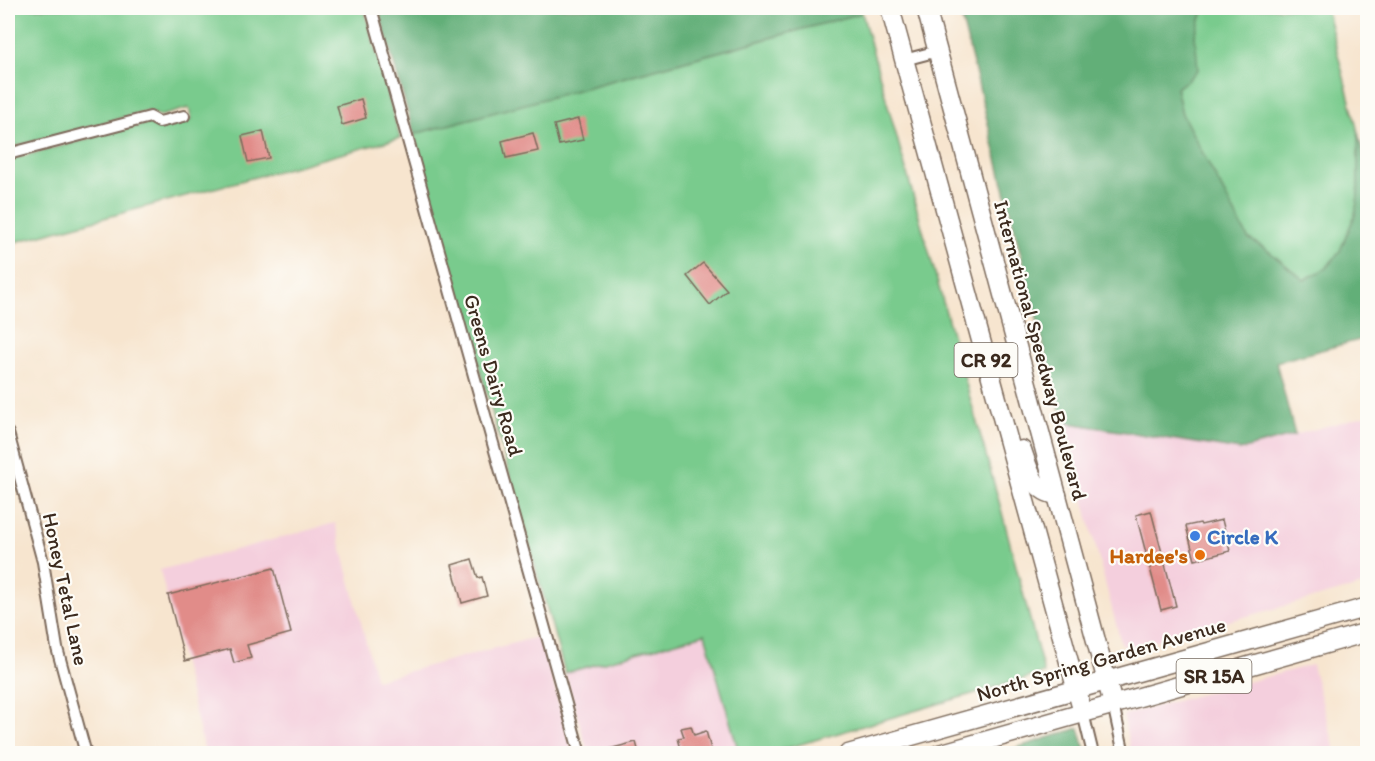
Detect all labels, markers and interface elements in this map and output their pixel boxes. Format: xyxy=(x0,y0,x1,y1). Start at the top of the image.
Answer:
street label: International Speedway Boulevard xyxy=(989,197,1093,503)
street label: Greens Dairy Road xyxy=(459,291,529,459)
road number: CR 92 xyxy=(954,343,1018,377)
street label: Honey Tetal Lane xyxy=(38,510,94,668)
place label: Circle K xyxy=(1207,524,1278,549)
marker: Circle K xyxy=(1188,529,1202,543)
place label: Hardee's xyxy=(1109,543,1188,568)
marker: Hardee's xyxy=(1193,548,1207,562)
street label: North Spring Garden Avenue xyxy=(973,611,1229,707)
road number: SR 15A xyxy=(1176,659,1252,693)

